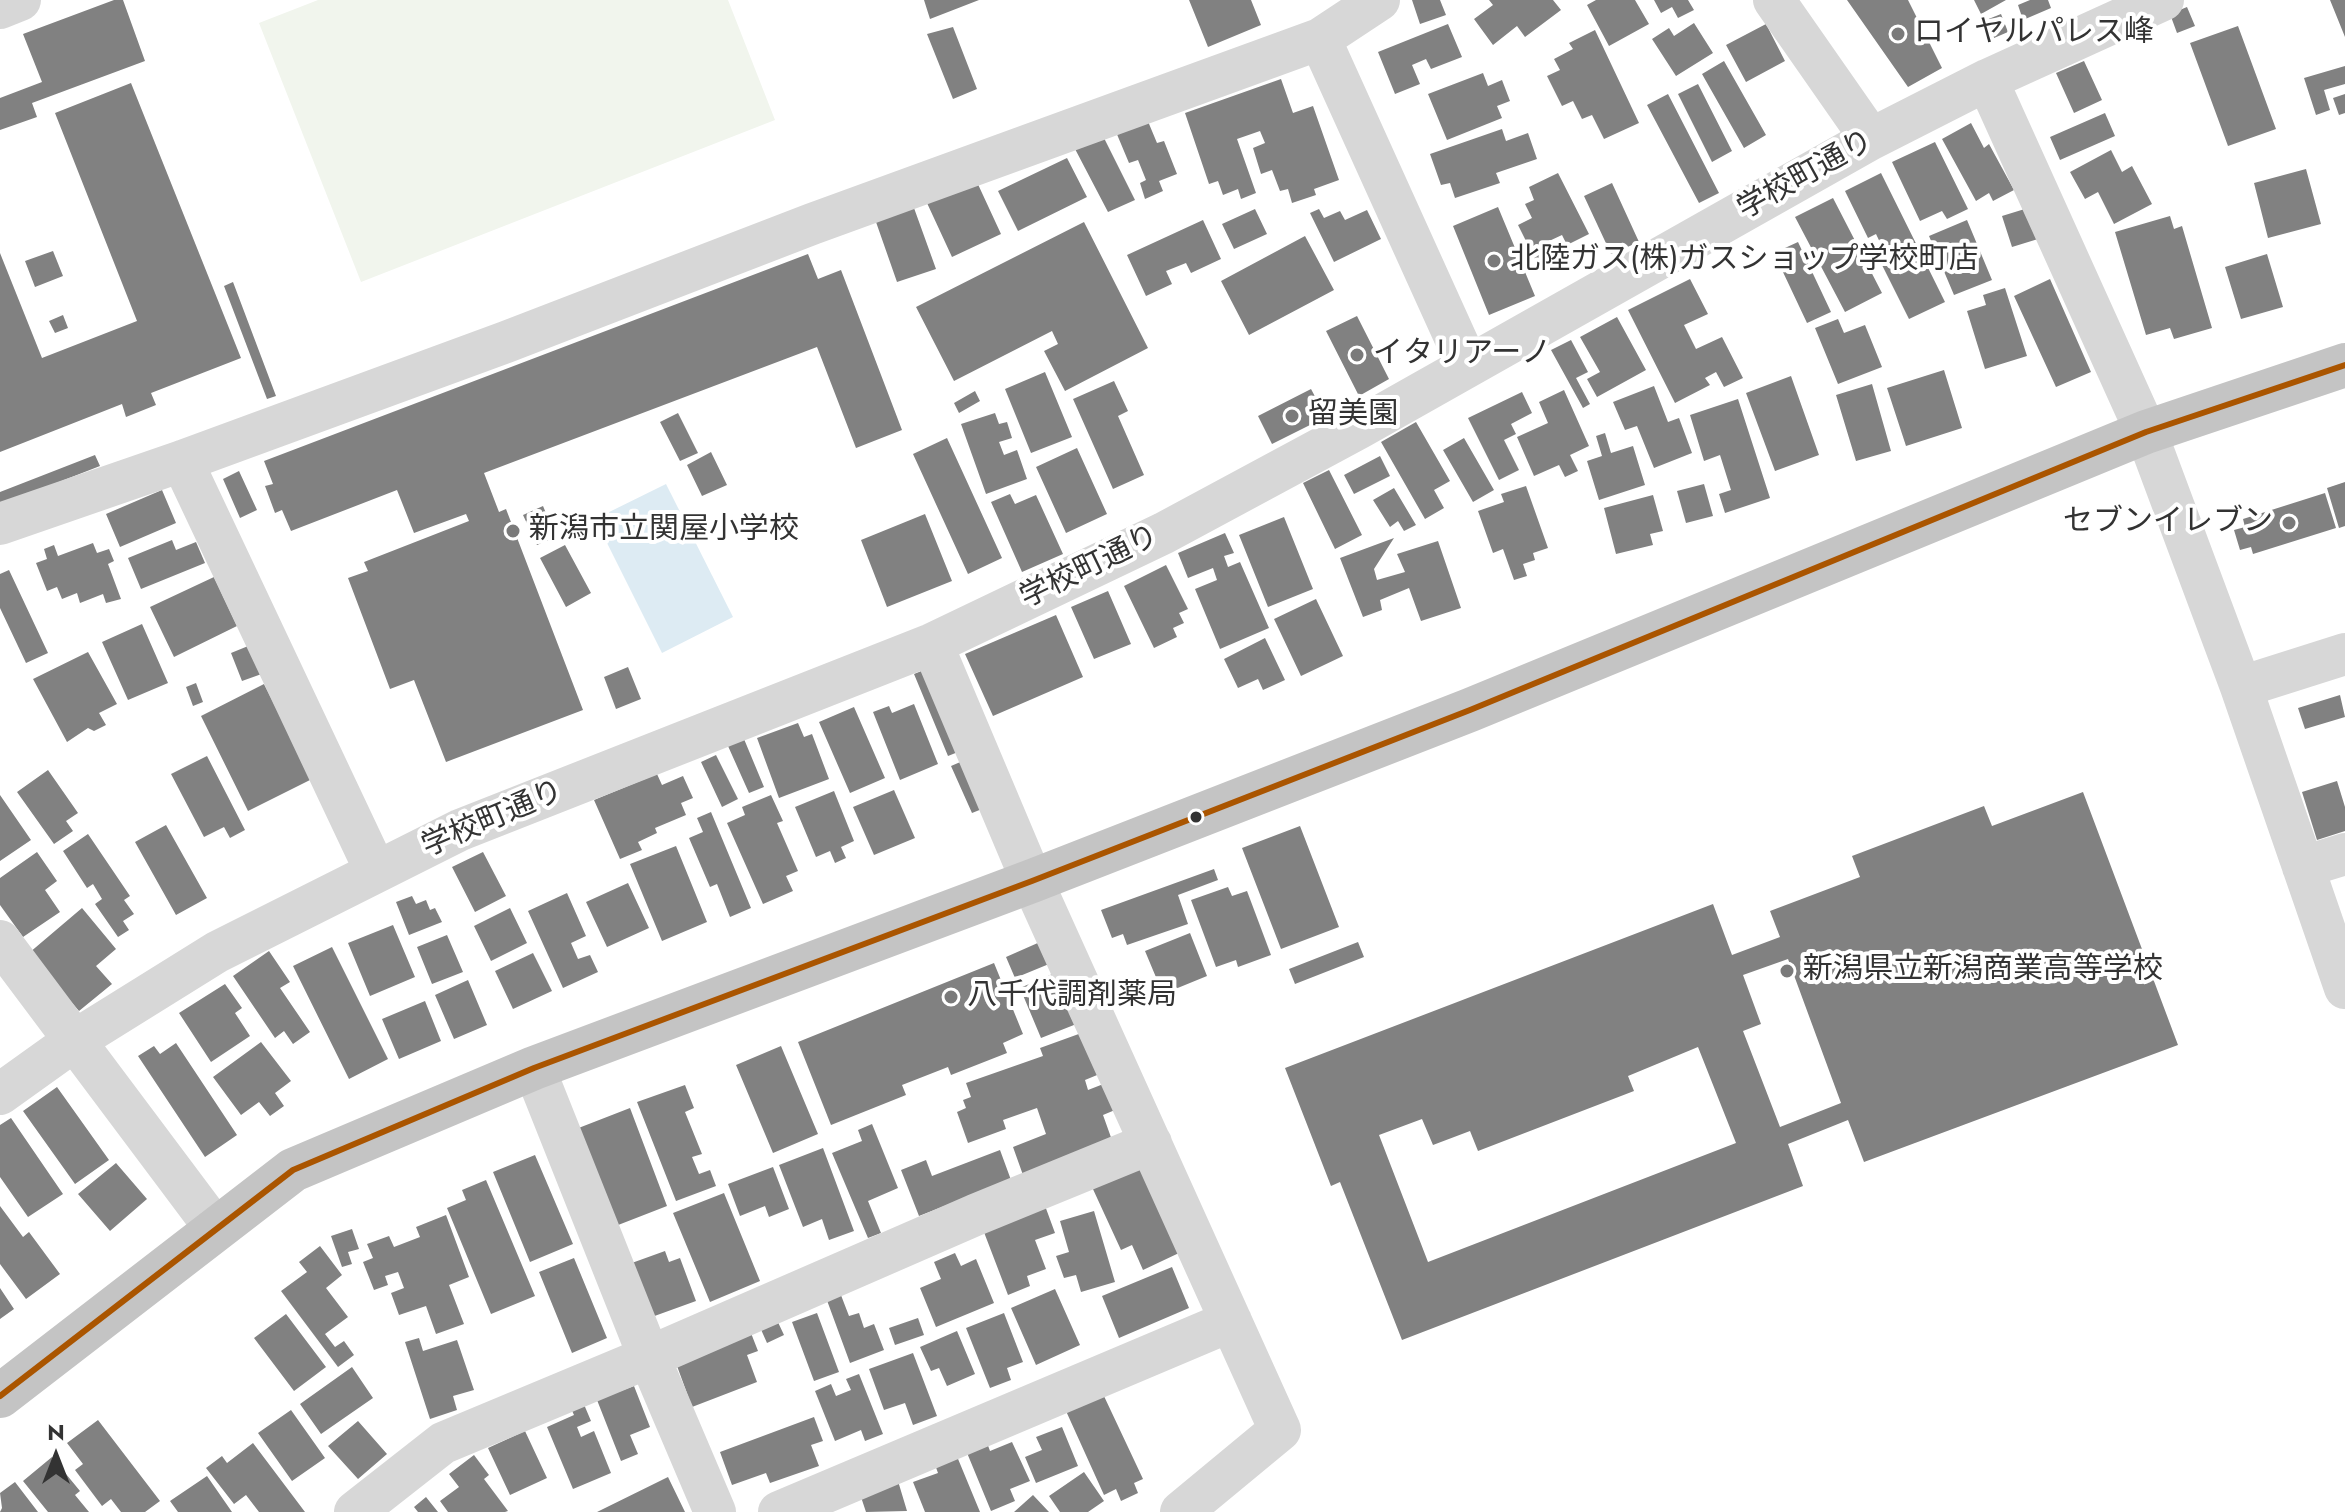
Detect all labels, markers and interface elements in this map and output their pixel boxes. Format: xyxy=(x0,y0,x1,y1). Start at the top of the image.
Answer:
place label: ロイヤルパレス峰 xyxy=(1914,16,2154,52)
marker: ロイヤルパレス峰 xyxy=(1889,25,1907,43)
street label: 学校町通り xyxy=(1732,124,1880,228)
place label: 北陸ガス(株)ガスショップ学校町店 xyxy=(1510,243,1979,279)
marker: 北陸ガス(株)ガスショップ学校町店 xyxy=(1485,252,1503,270)
place label: イタリアーノ xyxy=(1373,337,1551,373)
marker: イタリアーノ xyxy=(1348,346,1366,364)
place label: 留美園 xyxy=(1308,398,1398,434)
marker: 留美園 xyxy=(1283,407,1301,425)
place label: セブンイレブン xyxy=(2063,505,2273,541)
place label: 新潟市立関屋小学校 xyxy=(529,513,799,549)
marker: セブンイレブン xyxy=(2280,514,2298,532)
street label: 学校町通り xyxy=(1015,519,1165,617)
marker: 新潟市立関屋小学校 xyxy=(504,522,522,540)
street label: 学校町通り xyxy=(417,774,569,866)
unlabelled marker xyxy=(1188,809,1204,825)
place label: 新潟県立新潟商業高等学校 xyxy=(1803,953,2163,989)
marker: 新潟県立新潟商業高等学校 xyxy=(1778,962,1796,980)
place label: 八千代調剤薬局 xyxy=(967,979,1177,1015)
marker: 八千代調剤薬局 xyxy=(942,988,960,1006)
north arrow xyxy=(16,1416,96,1496)
text: N xyxy=(47,1416,65,1448)

